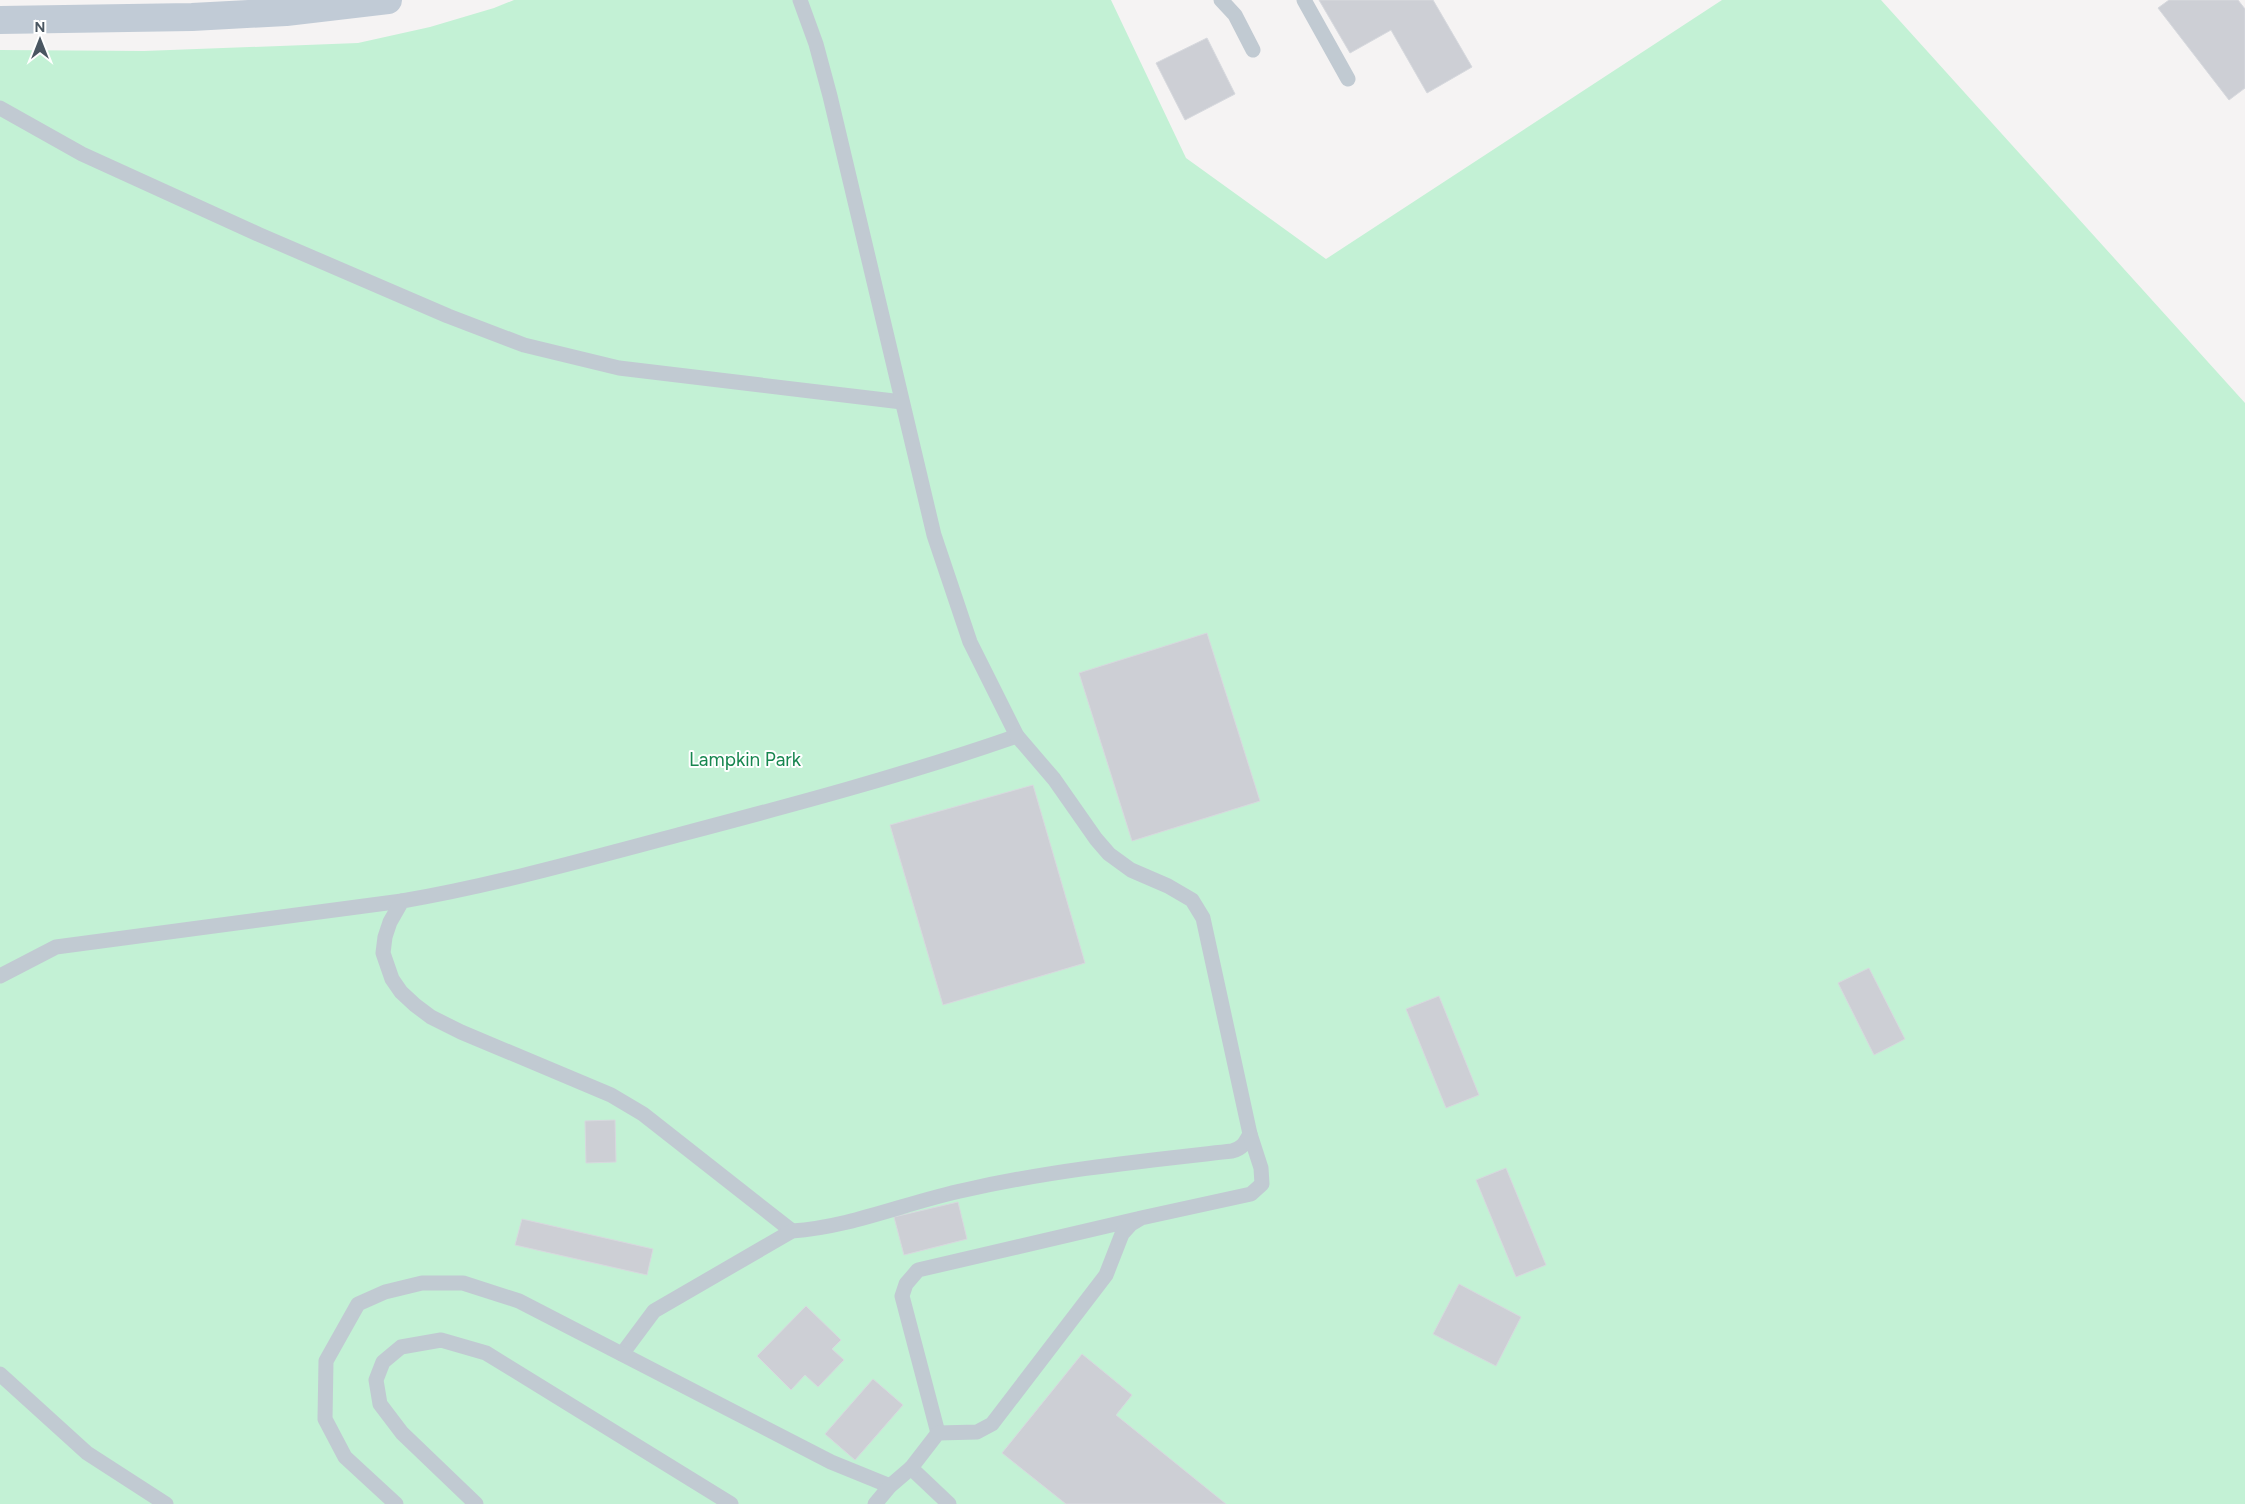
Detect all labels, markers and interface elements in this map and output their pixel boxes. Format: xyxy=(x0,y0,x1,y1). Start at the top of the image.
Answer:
north arrow xyxy=(15,15,65,65)
text: N xyxy=(35,19,45,36)
park label: Lampkin Park xyxy=(689,748,802,771)

